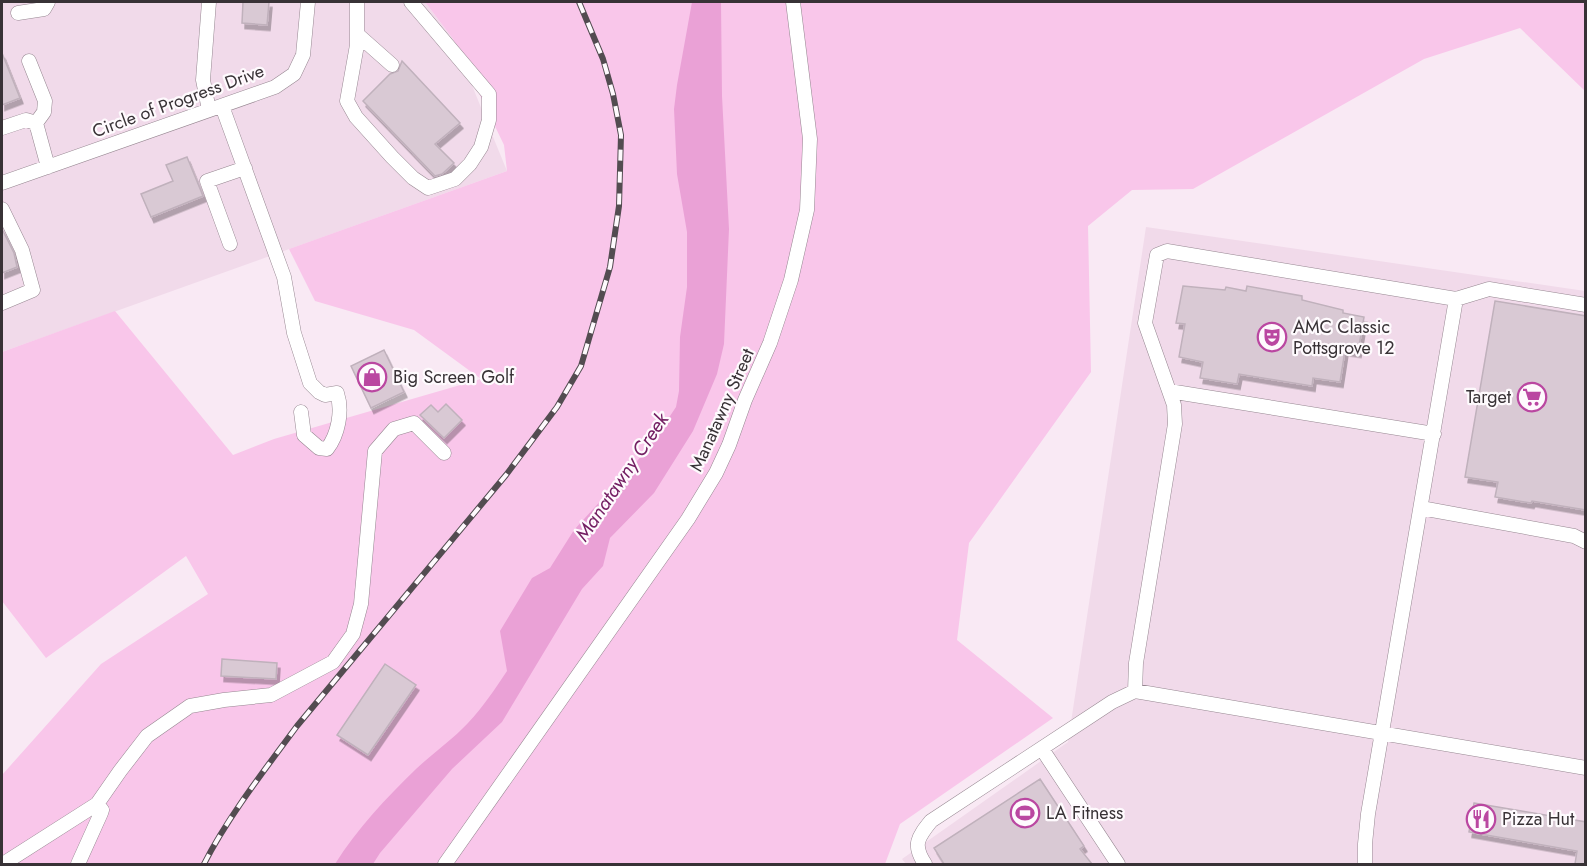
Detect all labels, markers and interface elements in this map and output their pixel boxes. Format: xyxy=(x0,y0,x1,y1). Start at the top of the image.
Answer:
street label: Circle of Progress Drive xyxy=(88,58,268,144)
place label: AMC Classic Pottsgrove 12 xyxy=(1293,314,1394,361)
theatre icon: AMC Classic Pottsgrove 12 xyxy=(1256,321,1288,353)
street label: Manatawny Street xyxy=(683,344,761,476)
shop icon: Big Screen Golf xyxy=(356,361,388,393)
place label: Big Screen Golf xyxy=(393,364,515,390)
supermarket icon: Target xyxy=(1516,381,1548,413)
place label: Target xyxy=(1466,384,1512,410)
water label: Manatawny Creek xyxy=(568,406,677,547)
sports icon: LA Fitness xyxy=(1009,797,1041,829)
place label: LA Fitness xyxy=(1046,800,1123,826)
restaurant icon: Pizza Hut xyxy=(1465,803,1497,835)
place label: Pizza Hut xyxy=(1502,806,1575,832)

